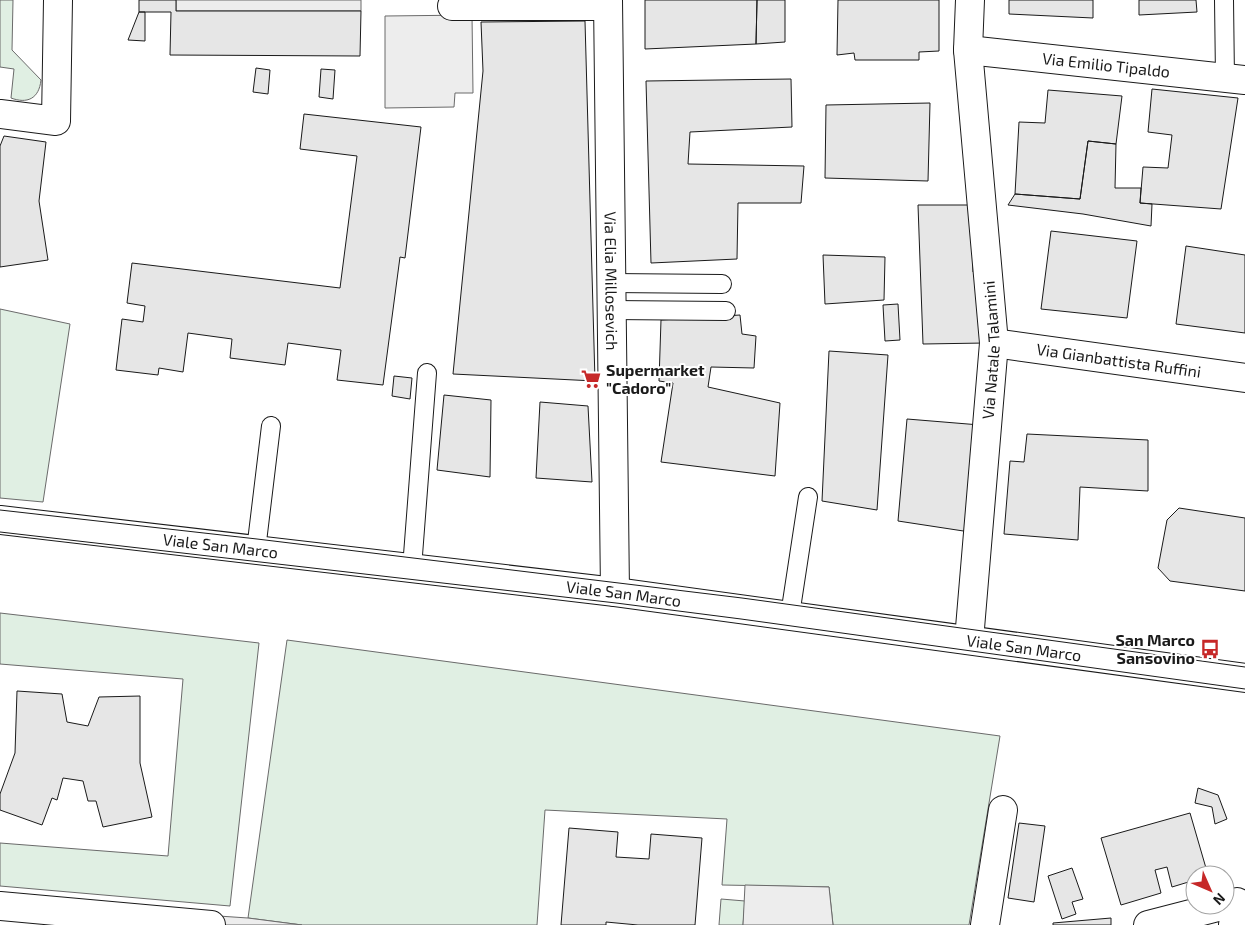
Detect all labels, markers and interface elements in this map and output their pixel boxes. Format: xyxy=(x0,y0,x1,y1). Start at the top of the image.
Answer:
street label: Via Emilio Tipaldo xyxy=(1041,48,1171,81)
street label: Via Elia Millosevich xyxy=(602,211,622,351)
street label: Via Natale Talamini xyxy=(978,280,1003,420)
street label: Via Gianbattista Ruffini xyxy=(1035,339,1202,381)
place label: Supermarket "Cadoro" xyxy=(606,360,705,397)
supermarket icon: Supermarket "Cadoro" xyxy=(580,368,602,390)
street label: Viale San Marco xyxy=(162,529,279,561)
street label: Viale San Marco xyxy=(565,576,683,610)
street label: Viale San Marco xyxy=(965,630,1083,665)
place label: San Marco Sansovino xyxy=(1115,630,1195,667)
bus stop icon: San Marco Sansovino xyxy=(1199,638,1221,660)
north arrow xyxy=(1185,865,1235,915)
text: N xyxy=(1210,890,1229,909)

